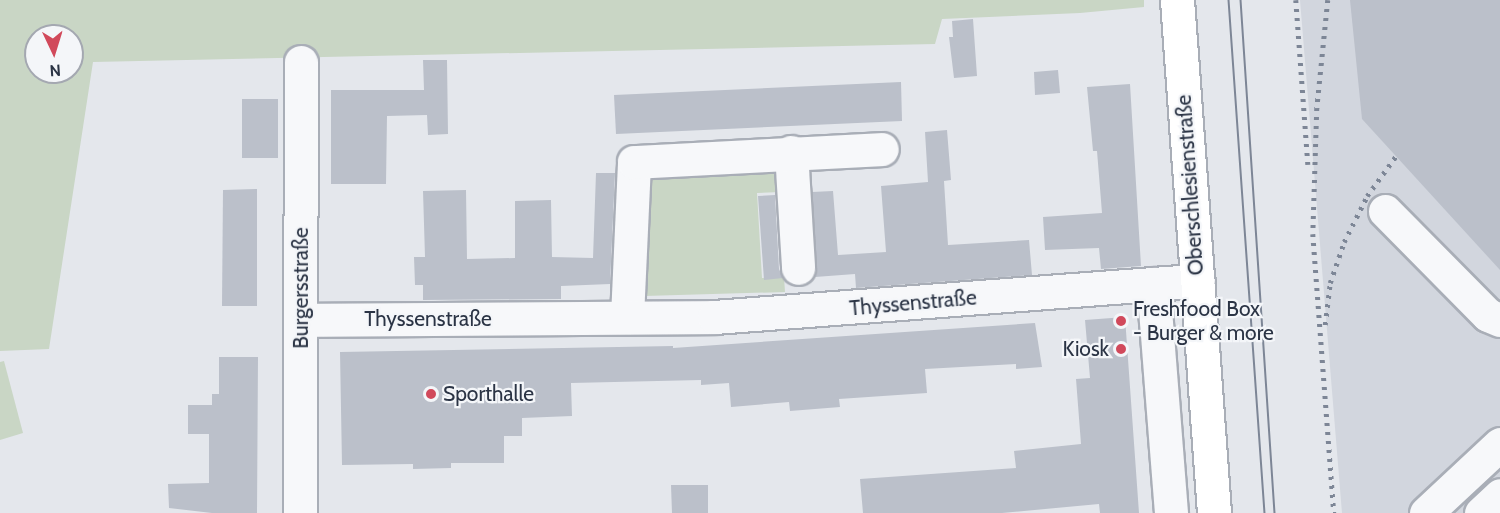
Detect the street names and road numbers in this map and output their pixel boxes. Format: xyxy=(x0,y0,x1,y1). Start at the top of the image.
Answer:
street label: Oberschlesienstraße xyxy=(1171,94,1209,276)
street label: Burgersstraße xyxy=(288,227,314,349)
street label: Thyssenstraße xyxy=(848,285,978,321)
street label: Thyssenstraße xyxy=(364,306,492,332)

